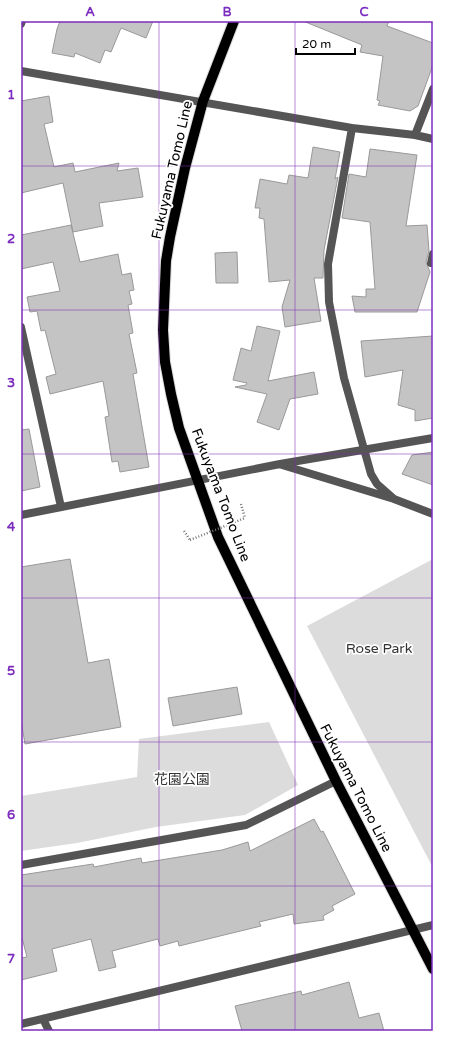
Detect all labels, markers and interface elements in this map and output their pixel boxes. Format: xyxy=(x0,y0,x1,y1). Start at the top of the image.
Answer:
text: A xyxy=(85,4,95,20)
text: B xyxy=(222,4,232,20)
text: C xyxy=(359,4,369,20)
scale bar xyxy=(296,30,355,56)
text: 20 m xyxy=(302,37,331,51)
text: 1 xyxy=(7,87,15,103)
street label: Fukuyama Tomo Line xyxy=(148,99,196,241)
text: 2 xyxy=(7,231,15,247)
text: 3 xyxy=(7,375,15,391)
street label: Fukuyama Tomo Line xyxy=(188,426,254,564)
text: 4 xyxy=(7,519,16,535)
park label: Rose Park xyxy=(346,640,413,657)
text: 5 xyxy=(7,663,15,679)
street label: Fukuyama Tomo Line xyxy=(316,721,396,855)
park label: 花園公園 xyxy=(154,771,210,788)
text: 6 xyxy=(7,807,15,823)
text: 7 xyxy=(7,951,15,967)

